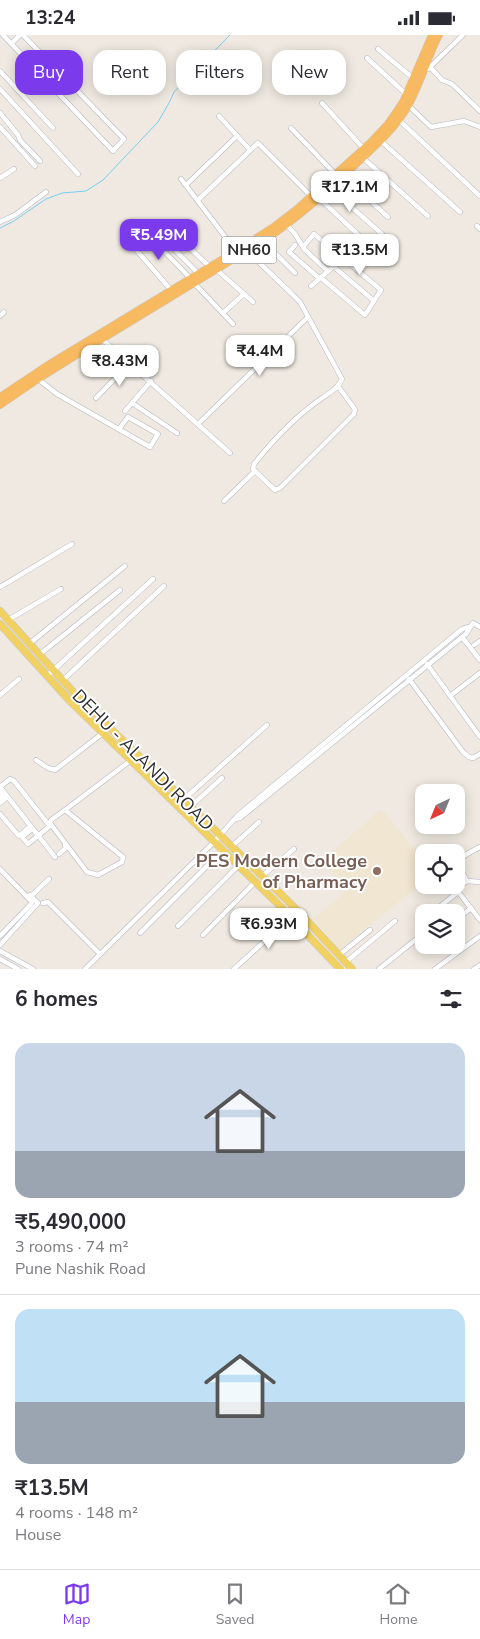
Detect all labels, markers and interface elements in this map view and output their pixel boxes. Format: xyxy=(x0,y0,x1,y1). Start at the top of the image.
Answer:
text: 13:24 xyxy=(25,5,75,31)
chip: Buy xyxy=(15,50,83,95)
chip: Rent xyxy=(93,50,166,95)
chip: Filters xyxy=(176,50,262,95)
chip: New xyxy=(272,50,346,95)
pin: ₹17.1M xyxy=(309,171,391,213)
text: ₹17.1M xyxy=(322,176,378,198)
pin: ₹5.49M xyxy=(118,219,200,261)
text: ₹5.49M xyxy=(131,224,187,246)
pin: ₹13.5M xyxy=(319,233,401,276)
road number: NH60 xyxy=(222,237,276,263)
text: ₹13.5M xyxy=(332,239,388,261)
pin: ₹4.4M xyxy=(225,335,295,377)
text: ₹4.4M xyxy=(237,340,283,362)
pin: ₹8.43M xyxy=(79,345,161,387)
text: ₹8.43M xyxy=(92,350,148,372)
street label: DEHU - ALANDI ROAD xyxy=(67,684,219,836)
north arrow xyxy=(415,784,465,834)
map controls xyxy=(415,784,465,954)
button: locate xyxy=(415,844,465,894)
place label: PES Modern College of Pharmacy xyxy=(196,849,368,894)
marker: PES Modern College of Pharmacy xyxy=(371,865,383,877)
button: layers xyxy=(415,904,465,954)
pin: ₹6.93M xyxy=(228,907,310,950)
text: ₹6.93M xyxy=(241,913,297,935)
text: 6 homes xyxy=(15,985,98,1013)
icon: filters xyxy=(437,985,465,1013)
icon: home xyxy=(195,1076,285,1166)
text: ₹5,490,000 xyxy=(15,1208,126,1236)
text: 3 rooms · 74 m² xyxy=(15,1236,128,1258)
text: Pune Nashik Road xyxy=(15,1258,146,1280)
icon: home xyxy=(195,1341,285,1431)
text: ₹13.5M xyxy=(15,1474,89,1502)
text: 4 rooms · 148 m² xyxy=(15,1502,138,1524)
text: House xyxy=(15,1524,61,1546)
tab: Map xyxy=(63,1580,91,1629)
tab: Saved xyxy=(216,1580,254,1629)
tab: Home xyxy=(380,1580,417,1629)

